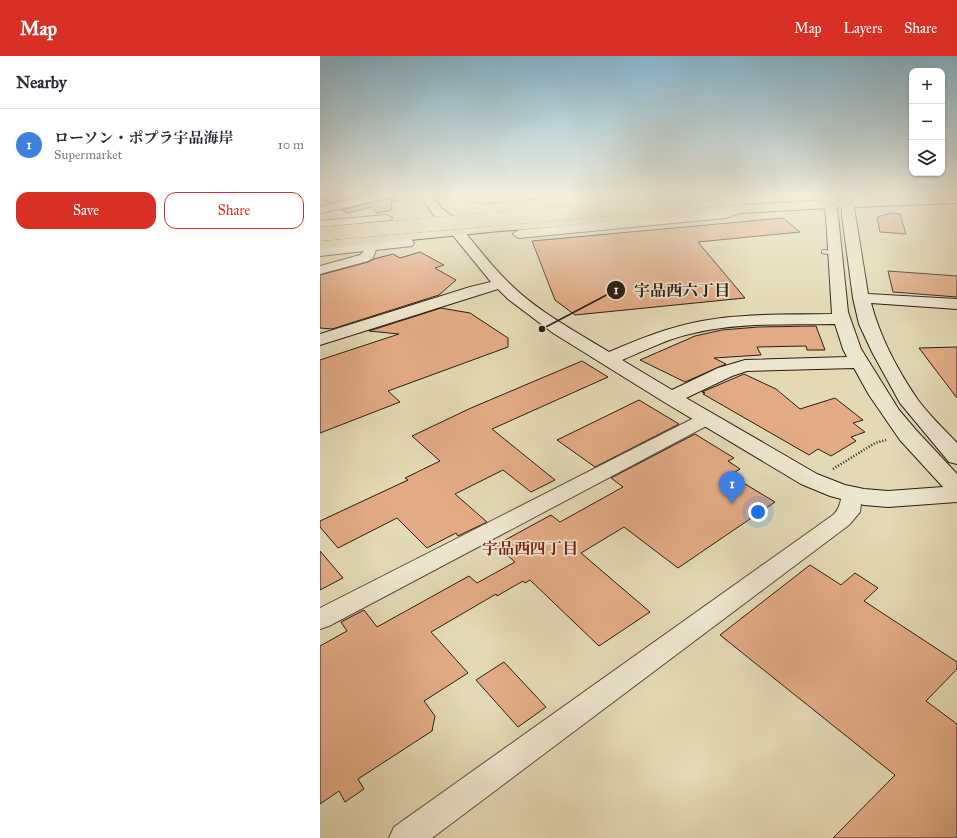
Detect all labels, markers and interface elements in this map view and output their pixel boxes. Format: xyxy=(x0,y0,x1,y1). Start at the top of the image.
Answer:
text: Map xyxy=(20,17,57,40)
text: Map xyxy=(794,20,822,37)
text: Layers xyxy=(844,20,882,37)
text: Share xyxy=(904,20,937,37)
map controls xyxy=(909,68,945,176)
button: + xyxy=(909,68,945,104)
text: Nearby xyxy=(16,72,67,93)
button: − xyxy=(909,104,945,140)
text: ローソン・ポプラ宇品海岸 xyxy=(54,129,233,147)
text: 1 xyxy=(26,137,32,153)
text: 10 m xyxy=(278,137,304,153)
button: layers xyxy=(909,140,945,176)
text: Supermarket xyxy=(54,147,122,163)
button: Save xyxy=(16,192,156,229)
button: Share xyxy=(164,192,304,229)
callout: 宇品西六丁目 xyxy=(606,276,738,304)
text: 宇品西六丁目 xyxy=(634,281,730,300)
text: 1 xyxy=(614,283,619,297)
pin: 1 xyxy=(719,471,745,504)
your location xyxy=(748,502,768,522)
district label: 宇品西四丁目 xyxy=(482,539,578,558)

